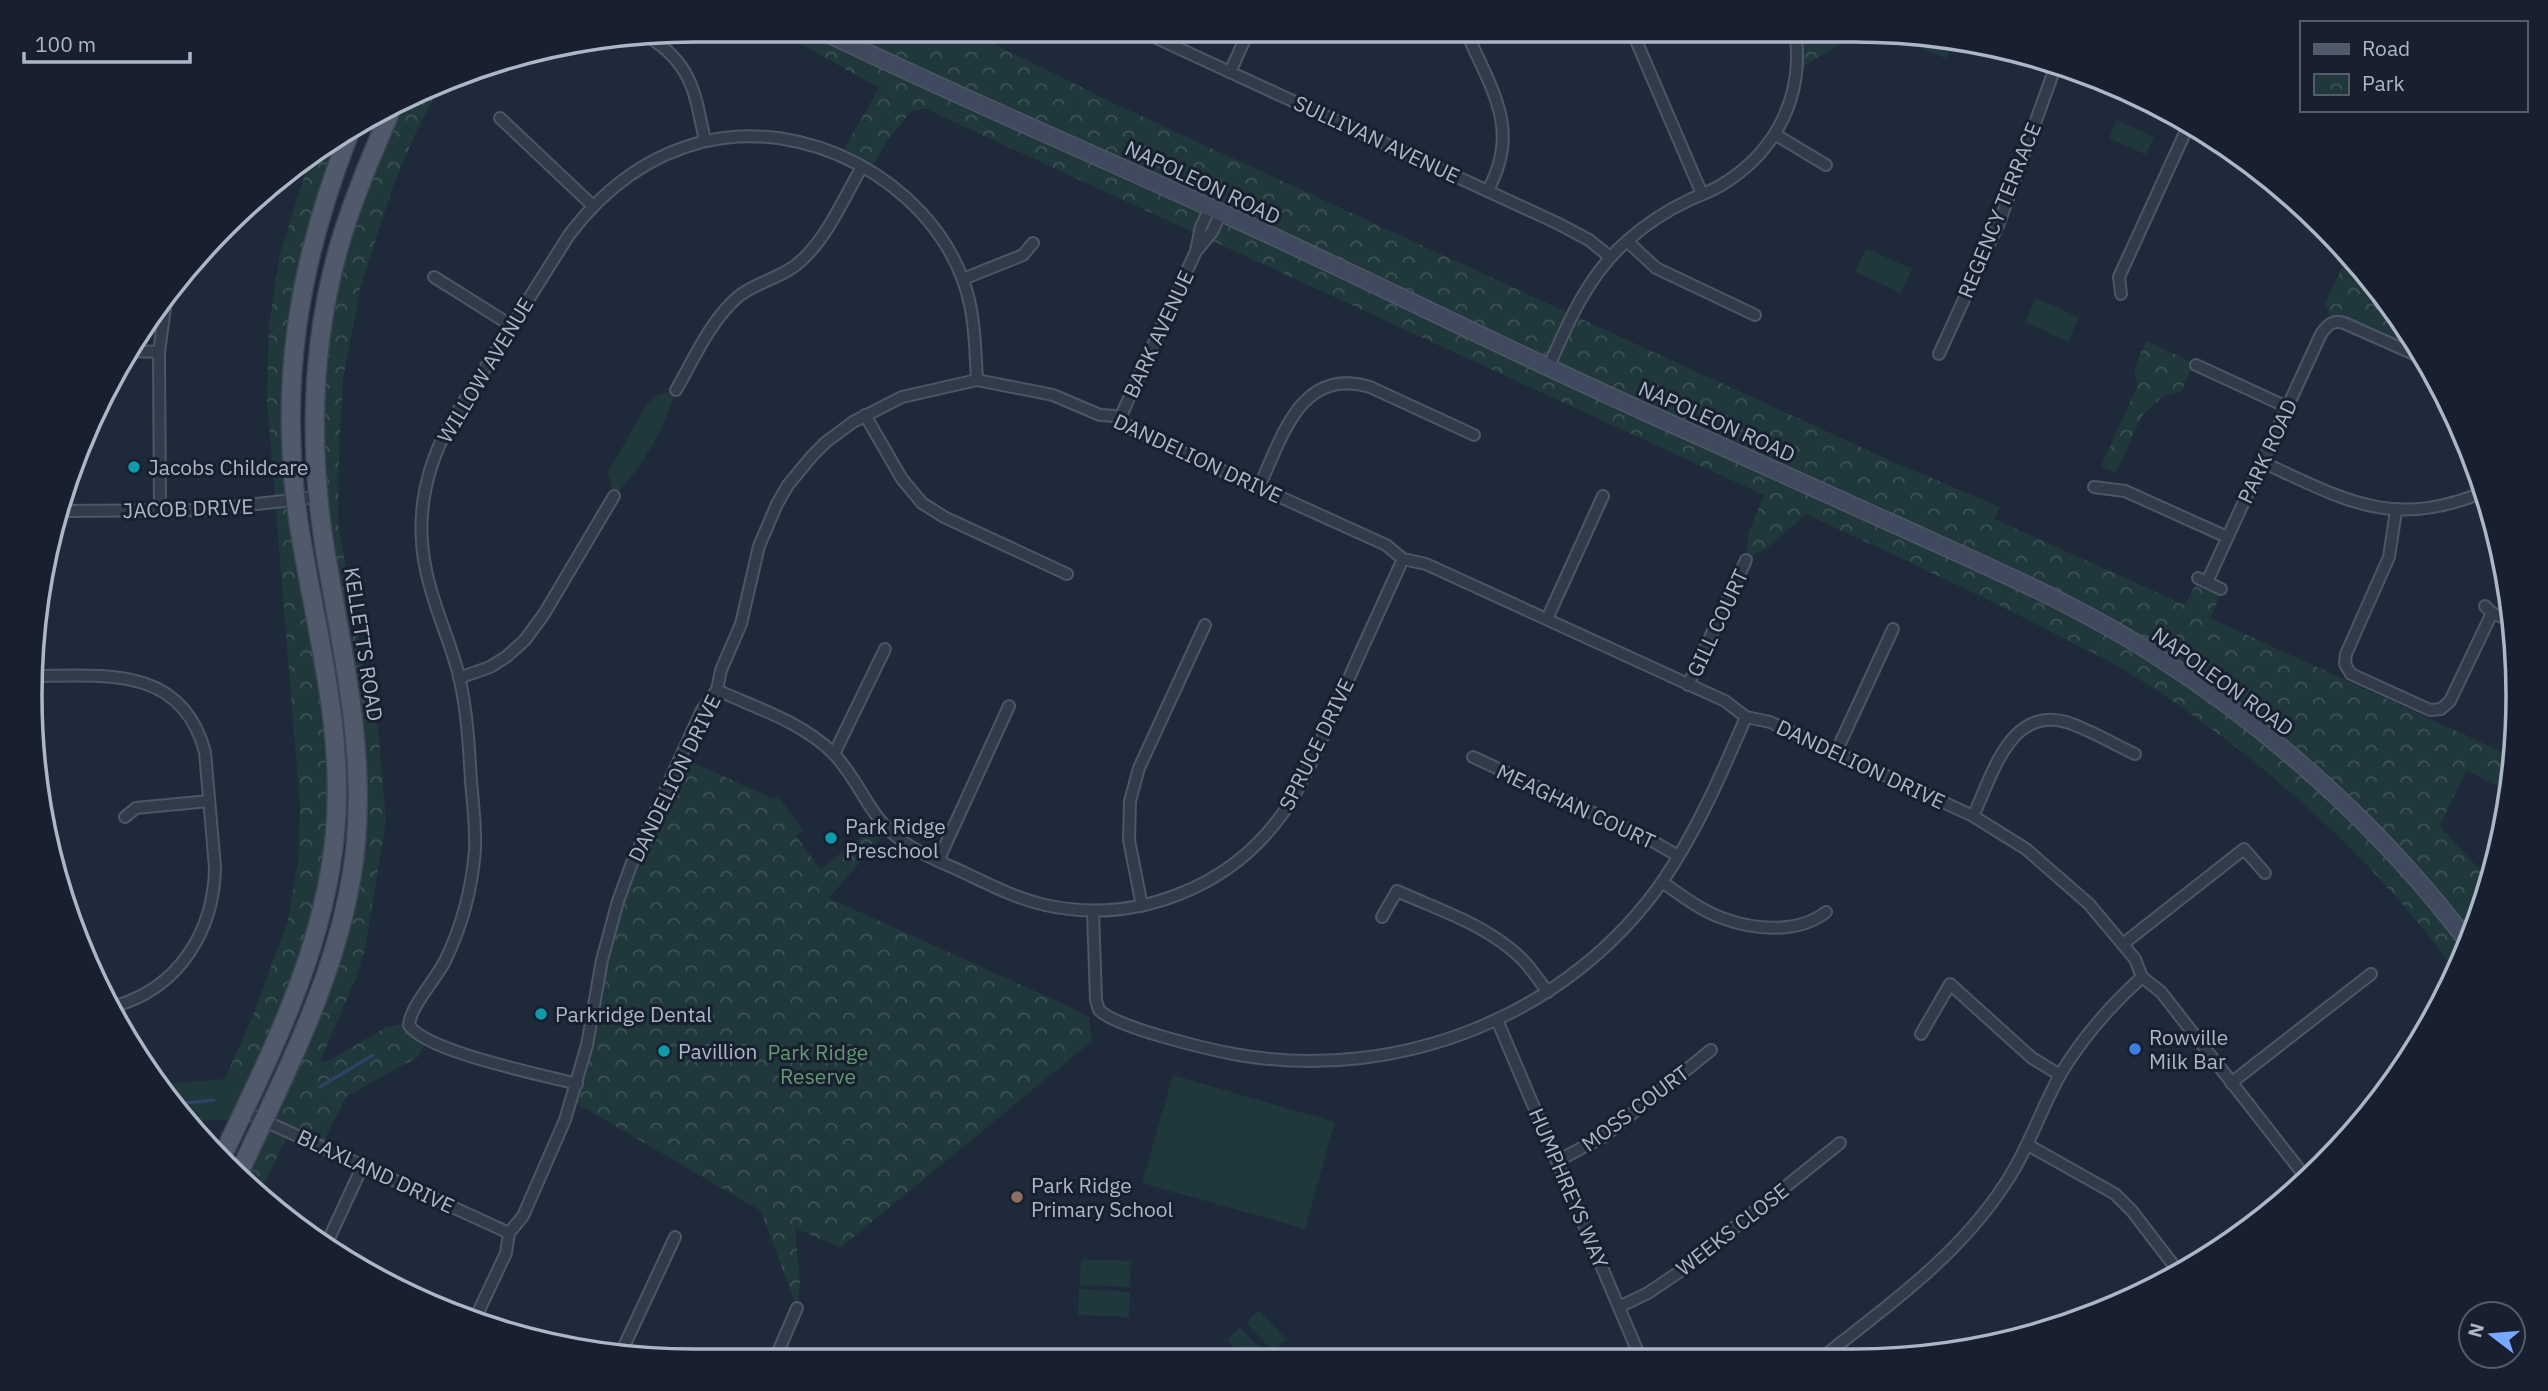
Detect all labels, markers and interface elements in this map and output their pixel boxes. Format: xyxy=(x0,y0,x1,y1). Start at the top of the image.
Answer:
scale bar xyxy=(24,21,191,65)
legend xyxy=(2300,21,2527,112)
text: 100 m xyxy=(35,30,96,58)
text: Road xyxy=(2362,34,2410,62)
text: Park xyxy=(2362,69,2405,97)
street label: SULLIVAN AVENUE xyxy=(1289,88,1465,190)
street label: REGENCY TERRACE xyxy=(1951,118,2047,302)
street label: NAPOLEON ROAD xyxy=(1121,134,1285,230)
street label: BARK AVENUE xyxy=(1116,266,1200,402)
street label: WILLOW AVENUE xyxy=(431,292,539,448)
street label: NAPOLEON ROAD xyxy=(1634,374,1800,468)
street label: PARK ROAD xyxy=(2231,394,2303,508)
street label: DANDELION DRIVE xyxy=(1109,407,1287,509)
place label: Jacobs Childcare xyxy=(148,453,309,481)
marker: Jacobs Childcare xyxy=(126,459,142,475)
street label: JACOB DRIVE xyxy=(122,492,254,524)
street label: KELLETTS ROAD xyxy=(338,565,390,723)
street label: GILL COURT xyxy=(1680,565,1754,681)
street label: NAPOLEON ROAD xyxy=(2147,620,2299,742)
street label: SPRUCE DRIVE xyxy=(1272,673,1360,815)
street label: DANDELION DRIVE xyxy=(621,690,727,866)
street label: DANDELION DRIVE xyxy=(1772,713,1950,815)
street label: MEAGHAN COURT xyxy=(1492,757,1660,855)
place label: Park Ridge Preschool xyxy=(845,812,946,864)
marker: Park Ridge Preschool xyxy=(823,830,839,846)
place label: Parkridge Dental xyxy=(555,1000,712,1028)
marker: Parkridge Dental xyxy=(533,1006,549,1022)
place label: Rowville Milk Bar xyxy=(2149,1023,2228,1075)
place label: Pavillion xyxy=(678,1037,757,1065)
park label: Park Ridge Reserve xyxy=(768,1038,868,1090)
marker: Rowville Milk Bar xyxy=(2127,1041,2143,1057)
marker: Pavillion xyxy=(656,1043,672,1059)
street label: MOSS COURT xyxy=(1576,1058,1694,1158)
street label: HUMPHREYS WAY xyxy=(1523,1104,1616,1273)
street label: BLAXLAND DRIVE xyxy=(293,1122,459,1220)
place label: Park Ridge Primary School xyxy=(1031,1171,1174,1223)
street label: WEEKS CLOSE xyxy=(1670,1176,1794,1282)
marker: Park Ridge Primary School xyxy=(1009,1189,1025,1205)
north arrow xyxy=(2457,1300,2527,1370)
text: N xyxy=(2462,1320,2489,1340)

